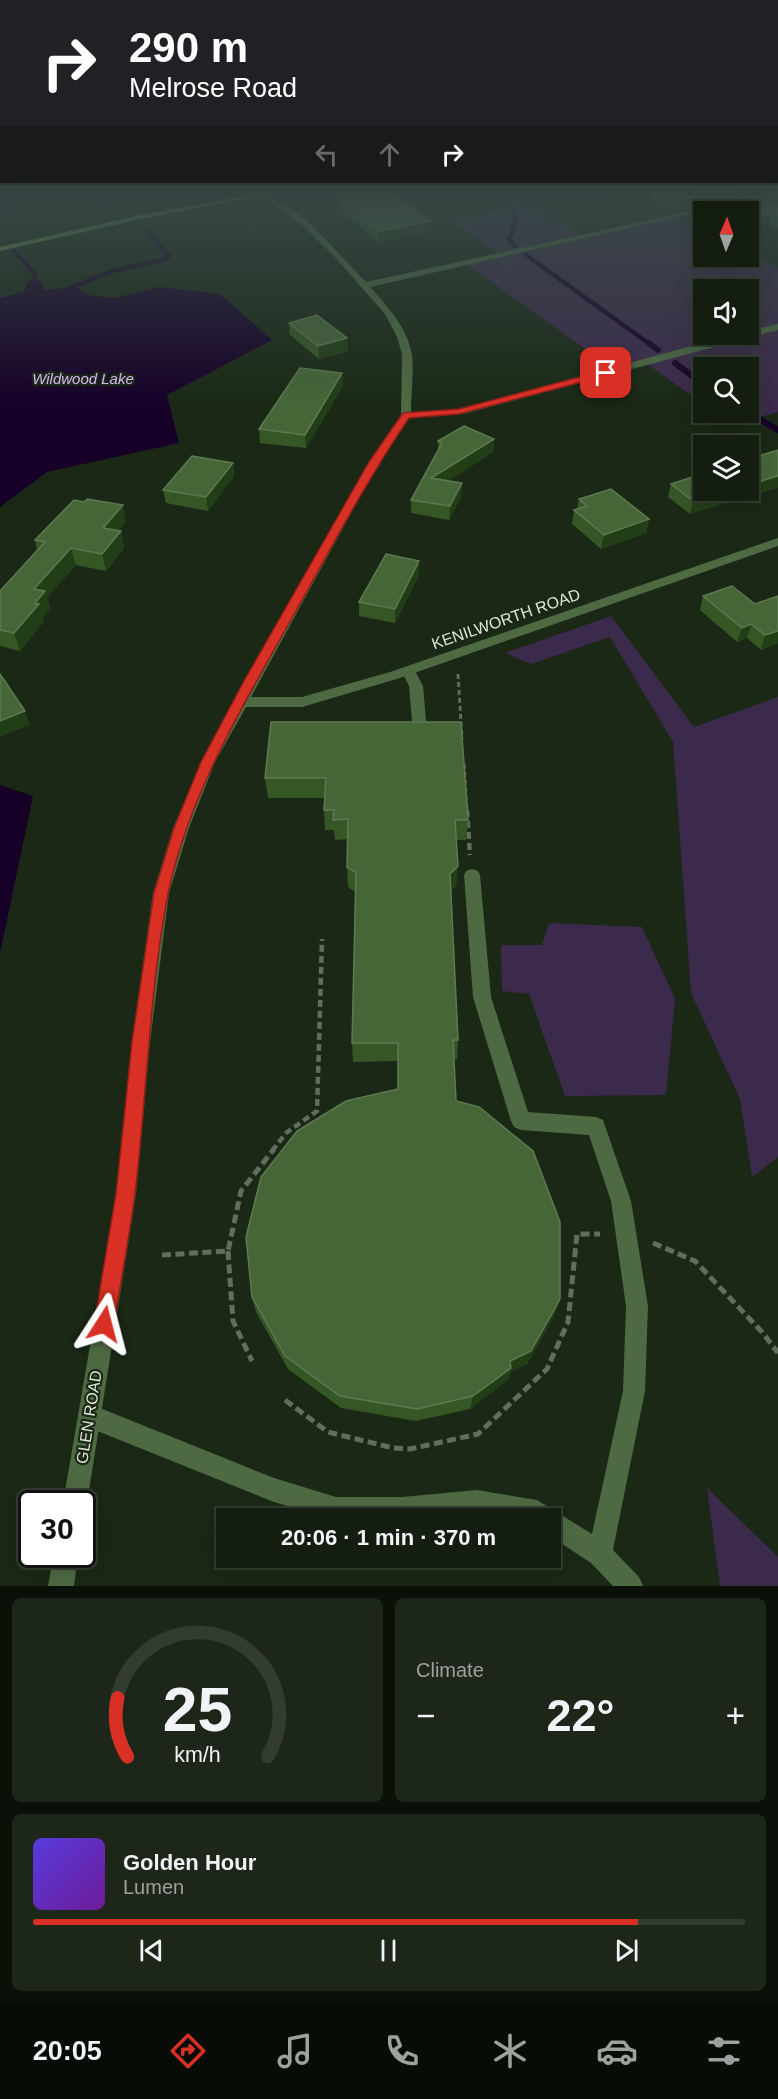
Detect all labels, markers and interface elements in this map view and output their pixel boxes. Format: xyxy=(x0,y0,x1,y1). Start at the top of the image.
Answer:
icon: right xyxy=(30,24,108,102)
text: 290 m xyxy=(129,24,248,71)
text: Melrose Road xyxy=(129,73,297,103)
icon: left xyxy=(310,138,343,171)
icon: ahead xyxy=(373,138,406,171)
icon: right xyxy=(436,138,469,171)
north arrow xyxy=(693,201,759,267)
map controls xyxy=(693,201,759,501)
button: sound xyxy=(693,279,759,345)
pin xyxy=(580,347,631,398)
icon: arrive xyxy=(589,356,622,389)
button: search xyxy=(693,357,759,423)
water label: Wildwood Lake xyxy=(32,370,134,387)
button: layers xyxy=(693,435,759,501)
street label: KENILWORTH ROAD xyxy=(430,586,582,652)
position arrow xyxy=(72,1292,136,1356)
street label: GLEN ROAD xyxy=(73,1369,105,1465)
speed limit sign: 30 xyxy=(18,1490,96,1568)
text: 20:06 · 1 min · 370 m xyxy=(281,1525,496,1550)
text: Climate xyxy=(416,1659,484,1681)
text: 25 xyxy=(163,1675,232,1744)
text: 22° xyxy=(546,1690,615,1741)
text: − xyxy=(416,1697,435,1734)
text: + xyxy=(726,1697,745,1734)
text: km/h xyxy=(174,1743,221,1767)
text: Golden Hour xyxy=(123,1850,256,1875)
text: Lumen xyxy=(123,1876,184,1898)
icon: previous xyxy=(135,1934,168,1967)
icon: pause xyxy=(372,1934,405,1967)
icon: next xyxy=(610,1934,643,1967)
icon: directions xyxy=(167,2030,209,2072)
icon: music xyxy=(274,2030,316,2072)
icon: phone xyxy=(381,2030,423,2072)
icon: climate xyxy=(489,2030,531,2072)
icon: car xyxy=(596,2030,638,2072)
icon: filters xyxy=(703,2030,745,2072)
text: 20:05 xyxy=(33,2036,102,2066)

